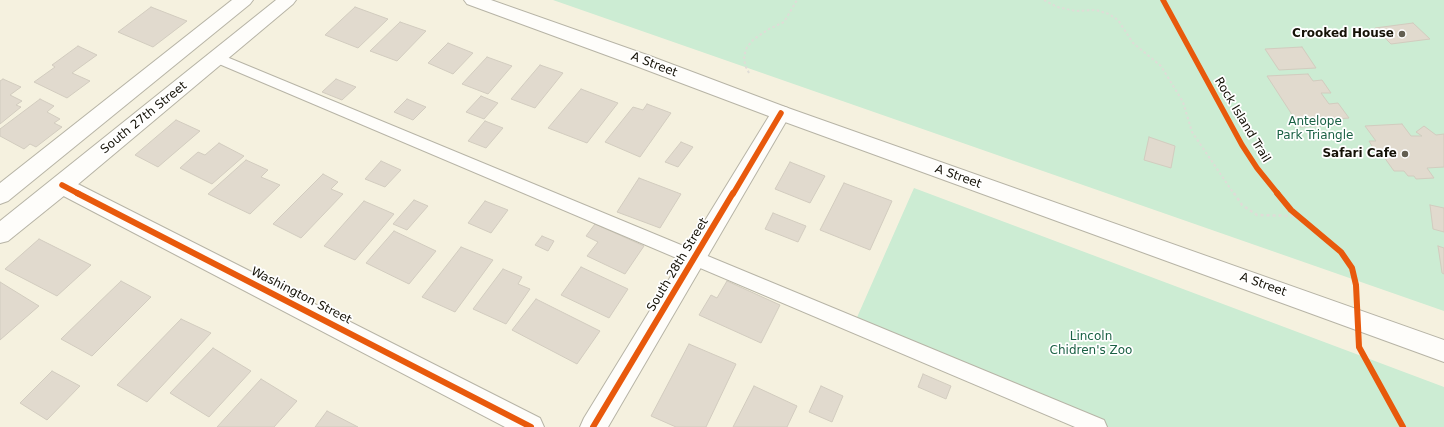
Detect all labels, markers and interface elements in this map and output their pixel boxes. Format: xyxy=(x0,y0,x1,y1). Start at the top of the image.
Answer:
place label: Crooked House xyxy=(1292,27,1394,41)
marker: Crooked House xyxy=(1397,29,1407,39)
street label: A Street xyxy=(629,50,679,80)
street label: Rock Island Trail xyxy=(1211,75,1273,165)
street label: South 27th Street xyxy=(98,79,190,157)
park label: Antelope Park Triangle xyxy=(1277,115,1353,143)
place label: Safari Cafe xyxy=(1322,147,1397,161)
marker: Safari Cafe xyxy=(1400,149,1410,159)
street label: A Street xyxy=(933,162,983,192)
street label: South 28th Street xyxy=(644,216,712,314)
street label: Washington Street xyxy=(248,264,354,328)
street label: A Street xyxy=(1238,270,1288,300)
park label: Lincoln Chidren's Zoo xyxy=(1050,330,1132,358)

